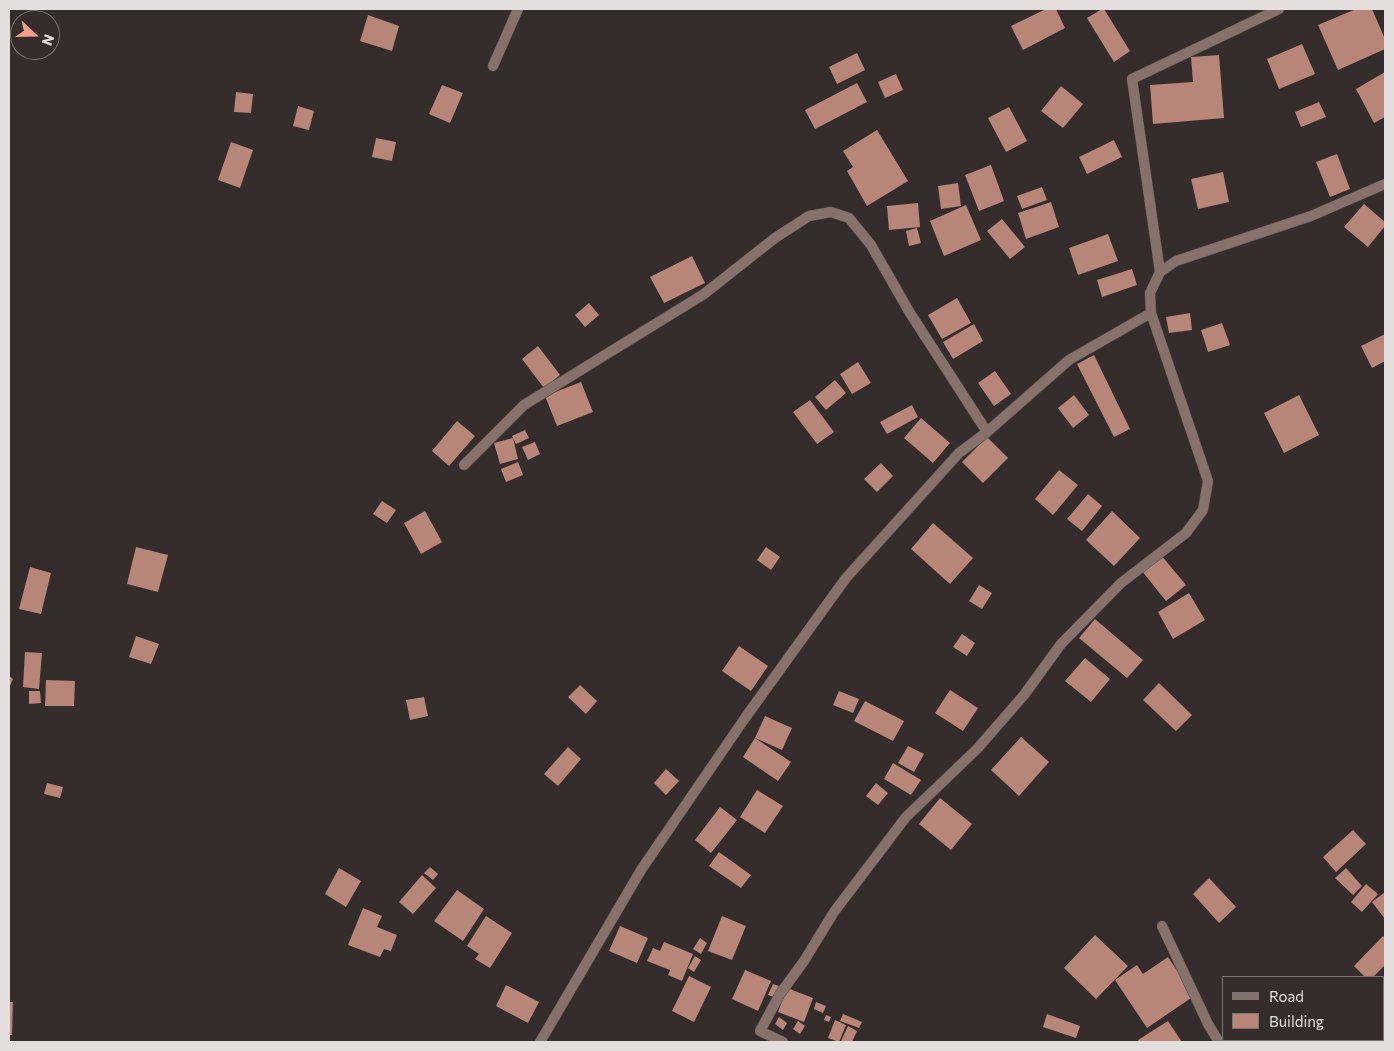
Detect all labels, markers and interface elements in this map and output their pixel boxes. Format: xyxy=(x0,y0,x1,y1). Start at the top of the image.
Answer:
north arrow xyxy=(10,10,60,60)
text: N xyxy=(39,32,58,48)
legend xyxy=(1222,976,1384,1041)
text: Road xyxy=(1269,987,1304,1005)
text: Building xyxy=(1269,1012,1324,1030)

